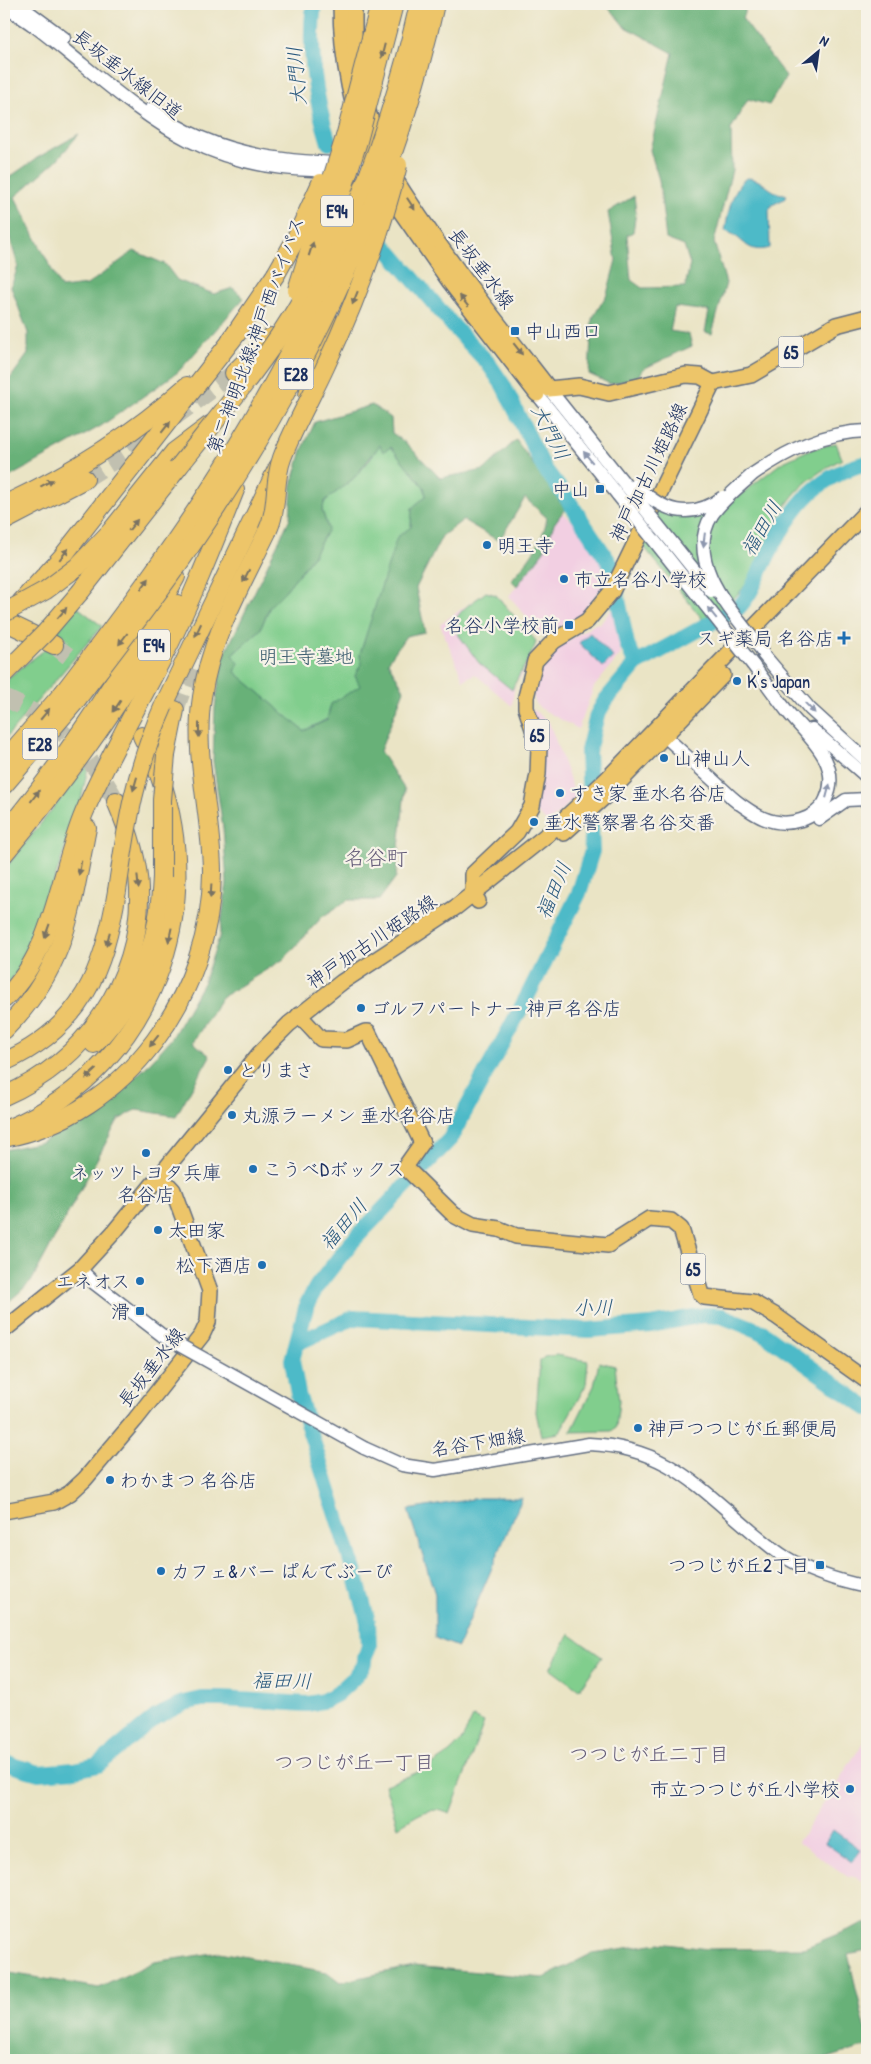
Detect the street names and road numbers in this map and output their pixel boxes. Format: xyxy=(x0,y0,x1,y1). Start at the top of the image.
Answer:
street label: 長坂垂水線旧道 xyxy=(68,23,188,125)
road number: E94 xyxy=(321,196,353,227)
street label: 第二神明北線;神戸西バイパス xyxy=(200,213,310,457)
street label: 長坂垂水線 xyxy=(443,222,521,314)
road number: 65 xyxy=(778,337,804,368)
road number: E28 xyxy=(278,358,314,389)
street label: 神戸加古川姫路線 xyxy=(603,398,693,546)
road number: E94 xyxy=(138,630,170,660)
road number: 65 xyxy=(524,720,550,750)
road number: E28 xyxy=(22,729,58,760)
street label: 神戸加古川姫路線 xyxy=(301,888,441,994)
road number: 65 xyxy=(680,1254,706,1285)
street label: 長坂垂水線 xyxy=(112,1322,190,1412)
street label: 名谷下畑線 xyxy=(429,1422,527,1462)

